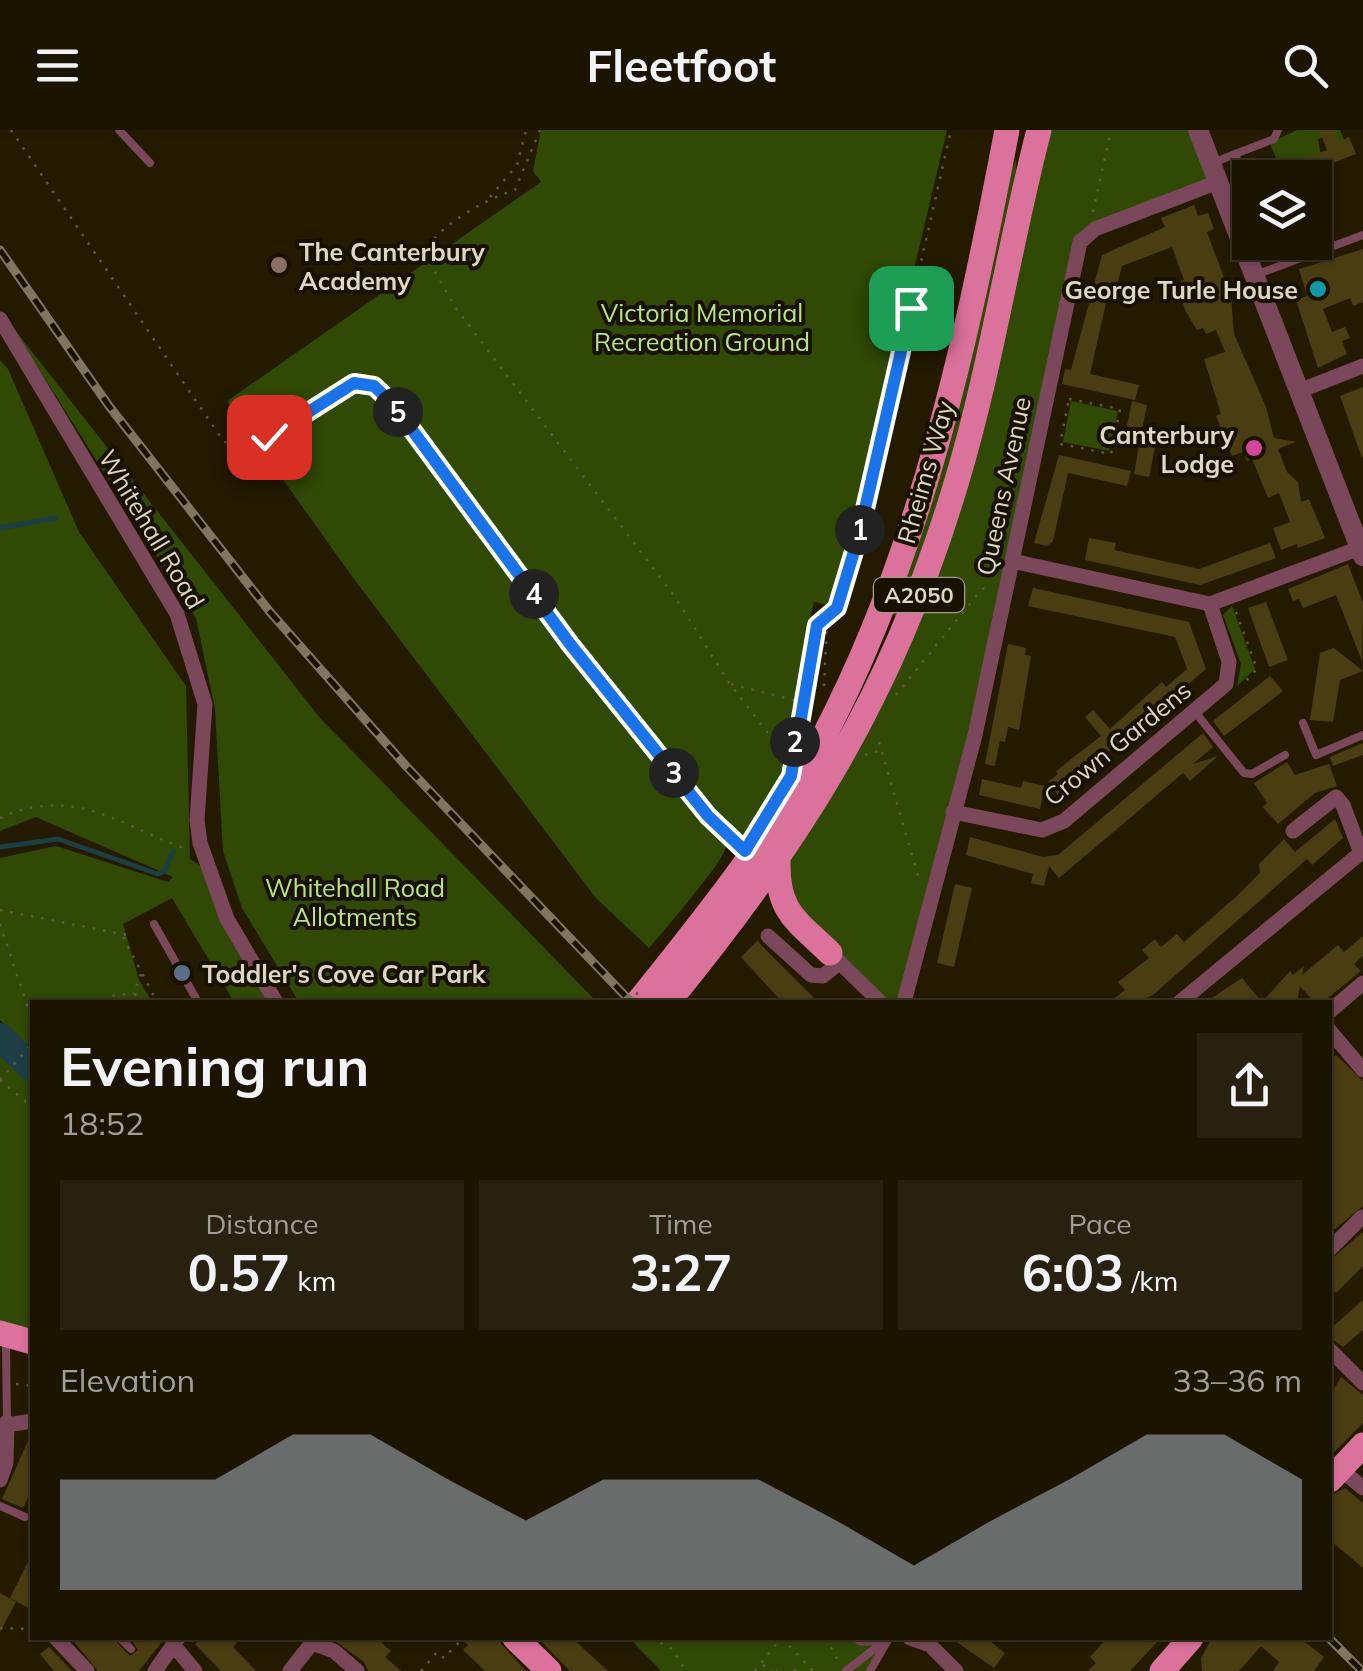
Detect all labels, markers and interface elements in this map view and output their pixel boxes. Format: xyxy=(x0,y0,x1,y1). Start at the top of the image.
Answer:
text: Fleetfoot xyxy=(587,37,776,93)
icon: menu xyxy=(30,38,85,93)
icon: search xyxy=(1278,38,1333,93)
map controls xyxy=(1232,160,1332,260)
button: layers xyxy=(1232,160,1332,260)
place label: The Canterbury Academy xyxy=(299,236,485,296)
marker: The Canterbury Academy xyxy=(268,254,290,276)
pin xyxy=(869,266,954,351)
place label: George Turle House xyxy=(1065,274,1298,305)
marker: George Turle House xyxy=(1307,278,1329,300)
icon: arrive xyxy=(884,281,939,336)
park label: Victoria Memorial Recreation Ground xyxy=(594,297,810,357)
pin: 5 xyxy=(373,387,423,437)
text: 5 xyxy=(390,394,406,429)
street label: Queens Avenue xyxy=(969,394,1037,578)
pin xyxy=(227,395,312,480)
street label: Rheims Way xyxy=(890,397,960,547)
icon: check xyxy=(242,410,297,465)
place label: Canterbury Lodge xyxy=(1099,419,1234,479)
marker: Canterbury Lodge xyxy=(1243,437,1265,459)
street label: Whitehall Road xyxy=(92,444,212,614)
pin: 1 xyxy=(835,505,885,555)
text: 1 xyxy=(852,512,868,547)
pin: 4 xyxy=(509,569,559,619)
text: 4 xyxy=(526,576,542,611)
road number: A2050 xyxy=(874,578,964,612)
street label: Crown Gardens xyxy=(1037,674,1197,812)
pin: 2 xyxy=(770,717,820,767)
text: 2 xyxy=(787,724,803,759)
pin: 3 xyxy=(649,748,699,798)
text: 3 xyxy=(666,755,682,790)
park label: Whitehall Road Allotments xyxy=(265,872,445,932)
place label: Toddler's Cove Car Park xyxy=(202,958,487,989)
marker: Toddler's Cove Car Park xyxy=(171,962,193,984)
text: Evening run xyxy=(60,1031,369,1100)
button: share xyxy=(1197,1033,1302,1138)
text: 18:52 xyxy=(60,1103,144,1143)
text: Distance xyxy=(205,1206,319,1241)
text: Time xyxy=(649,1206,713,1241)
text: Pace xyxy=(1068,1206,1132,1241)
text: 0.57 xyxy=(188,1241,290,1304)
text: 3:27 xyxy=(630,1241,732,1304)
text: 6:03 xyxy=(1022,1241,1124,1304)
text: km xyxy=(290,1263,336,1298)
text: /km xyxy=(1124,1263,1178,1298)
text: Elevation xyxy=(60,1360,195,1400)
text: 33–36 m xyxy=(1173,1360,1302,1400)

